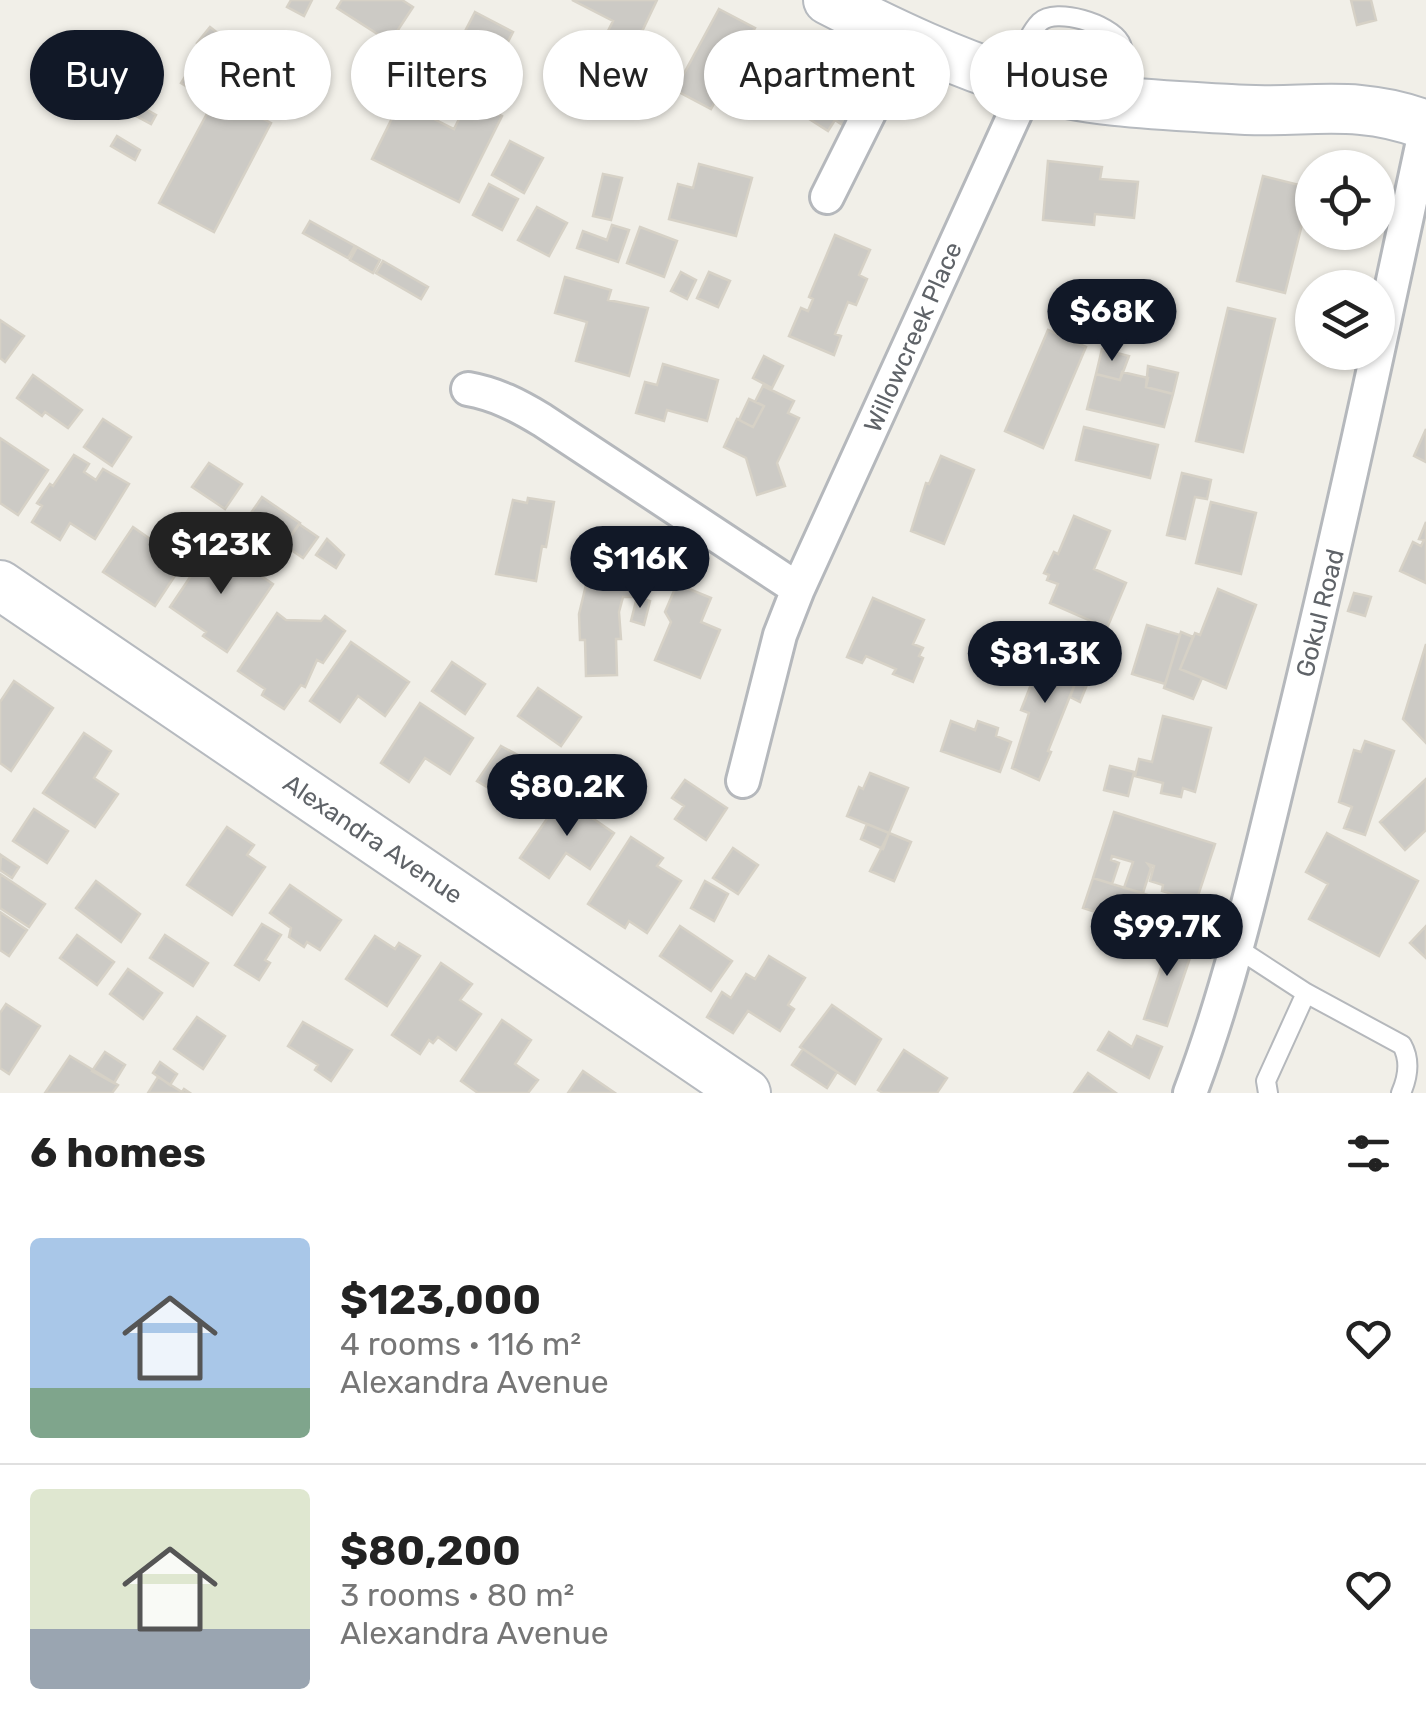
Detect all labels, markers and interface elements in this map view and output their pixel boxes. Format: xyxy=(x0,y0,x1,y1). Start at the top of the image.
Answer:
chip: Buy xyxy=(30,30,164,120)
chip: Rent xyxy=(184,30,331,120)
chip: Filters xyxy=(351,30,523,120)
chip: New xyxy=(543,30,684,120)
chip: Apartment xyxy=(704,30,950,120)
chip: House xyxy=(970,30,1144,120)
map controls xyxy=(1295,150,1395,370)
button: locate xyxy=(1295,150,1395,250)
street label: Willowcreek Place xyxy=(858,237,968,437)
button: layers xyxy=(1295,270,1395,370)
pin: $68K xyxy=(1053,279,1171,364)
text: $68K xyxy=(1069,292,1155,330)
pin: $123K xyxy=(151,512,291,597)
text: $123K xyxy=(171,525,271,563)
pin: $116K xyxy=(570,526,710,611)
text: $116K xyxy=(592,539,688,577)
street label: Gokul Road xyxy=(1290,546,1350,680)
pin: $81.3K xyxy=(964,621,1126,706)
text: $81.3K xyxy=(990,634,1100,672)
pin: $80.2K xyxy=(486,754,648,839)
text: $80.2K xyxy=(509,767,625,805)
street label: Alexandra Avenue xyxy=(278,768,468,910)
pin: $99.7K xyxy=(1086,894,1248,979)
text: $99.7K xyxy=(1113,907,1221,945)
icon: filters xyxy=(1341,1126,1396,1181)
text: 6 homes xyxy=(30,1128,206,1178)
text: $123,000 xyxy=(340,1275,541,1325)
icon: home xyxy=(110,1278,230,1398)
icon: heart xyxy=(1341,1311,1396,1366)
text: 4 rooms · 116 m² xyxy=(340,1325,581,1363)
text: Alexandra Avenue xyxy=(340,1363,609,1401)
text: $80,200 xyxy=(340,1526,521,1576)
icon: home xyxy=(110,1529,230,1649)
icon: heart xyxy=(1341,1562,1396,1617)
text: 3 rooms · 80 m² xyxy=(340,1576,575,1614)
text: Alexandra Avenue xyxy=(340,1614,609,1652)

